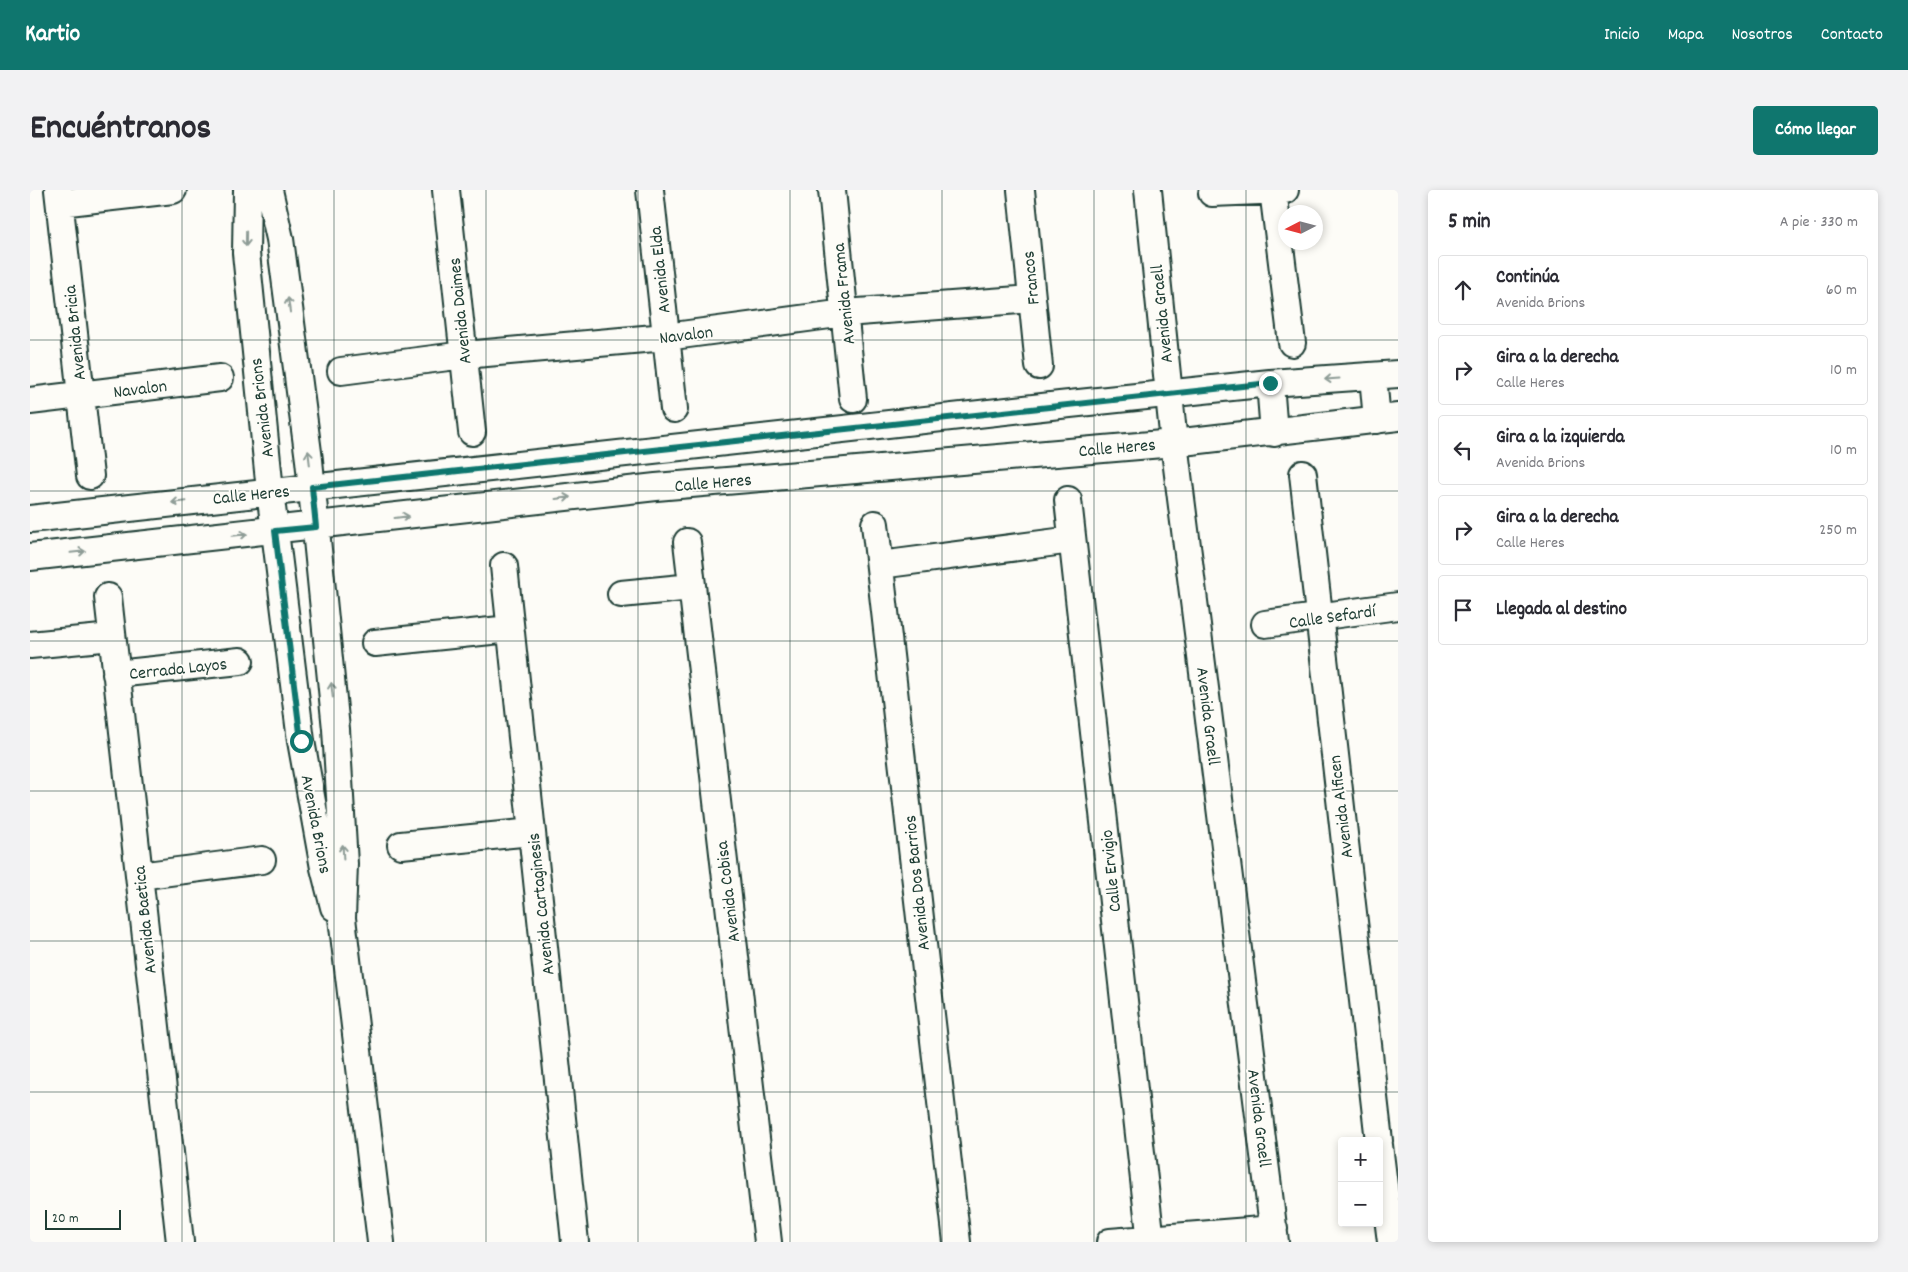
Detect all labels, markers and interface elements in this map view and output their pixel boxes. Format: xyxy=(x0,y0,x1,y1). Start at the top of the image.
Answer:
text: Kartio xyxy=(25,18,80,52)
text: Inicio xyxy=(1604,23,1640,48)
text: Mapa xyxy=(1668,23,1703,48)
text: Nosotros xyxy=(1731,23,1793,48)
text: Contacto xyxy=(1821,23,1883,48)
text: Encuéntranos xyxy=(30,105,211,155)
button: Cómo llegar xyxy=(1753,106,1878,155)
north arrow xyxy=(1278,205,1323,250)
text: 5 min xyxy=(1448,208,1491,238)
text: A pie · 330 m xyxy=(1780,211,1858,234)
street label: Avenida Elda xyxy=(644,225,678,314)
one-way arrow xyxy=(241,230,251,246)
street label: Avenida Frama xyxy=(828,241,863,346)
street label: Francos xyxy=(1017,249,1048,306)
street label: Avenida Daimes xyxy=(443,256,479,365)
street label: Avenida Graell xyxy=(1146,263,1181,364)
text: Continúa xyxy=(1496,265,1559,292)
icon: ahead xyxy=(1449,276,1477,304)
text: 60 m xyxy=(1826,279,1857,302)
street label: Avenida Bricia xyxy=(59,283,94,381)
text: Avenida Brions xyxy=(1496,292,1585,315)
one-way arrow xyxy=(284,298,294,314)
street label: Navalon xyxy=(658,321,715,352)
text: Gira a la derecha xyxy=(1496,345,1618,372)
street label: Avenida Brions xyxy=(245,356,282,459)
icon: right xyxy=(1449,356,1477,384)
text: 10 m xyxy=(1830,359,1857,382)
route end xyxy=(1259,372,1282,395)
text: Calle Heres xyxy=(1496,372,1565,395)
street label: Navalon xyxy=(112,375,169,406)
one-way arrow xyxy=(1324,375,1340,384)
text: Gira a la izquierda xyxy=(1496,425,1624,452)
street label: Calle Heres xyxy=(1078,434,1157,465)
icon: left xyxy=(1449,436,1477,464)
text: 10 m xyxy=(1830,439,1857,462)
one-way arrow xyxy=(304,451,314,467)
text: Avenida Brions xyxy=(1496,452,1585,475)
street label: Calle Heres xyxy=(674,469,753,500)
street label: Calle Heres xyxy=(212,480,291,513)
one-way arrow xyxy=(555,493,571,503)
one-way arrow xyxy=(171,497,187,507)
text: Gira a la derecha xyxy=(1496,505,1618,532)
one-way arrow xyxy=(393,512,409,522)
icon: right xyxy=(1449,516,1477,544)
text: 250 m xyxy=(1819,519,1857,542)
one-way arrow xyxy=(232,530,248,540)
text: Calle Heres xyxy=(1496,532,1565,555)
one-way arrow xyxy=(70,547,86,557)
icon: arrive xyxy=(1449,596,1477,624)
text: Llegada al destino xyxy=(1496,597,1627,624)
street label: Calle Sefardí xyxy=(1288,600,1379,637)
street label: Cerrada Layos xyxy=(128,653,228,688)
street label: Avenida Graell xyxy=(1188,666,1225,767)
one-way arrow xyxy=(328,682,337,698)
route start xyxy=(290,730,313,753)
street label: Avenida Alficen xyxy=(1324,754,1361,860)
street label: Avenida Brions xyxy=(293,773,336,876)
street label: Avenida Dos Barrios xyxy=(899,814,938,952)
street label: Calle Ervigio xyxy=(1096,828,1129,913)
street label: Avenida Cartaginesis xyxy=(523,831,562,976)
street label: Avenida Cobisa xyxy=(711,839,748,944)
one-way arrow xyxy=(339,844,348,860)
street label: Avenida Baetica xyxy=(128,864,165,975)
street label: Avenida Graell xyxy=(1239,1068,1276,1169)
map controls xyxy=(1338,1137,1383,1227)
button: + xyxy=(1338,1137,1383,1182)
button: − xyxy=(1338,1182,1383,1227)
scale bar xyxy=(45,1207,121,1230)
text: 20 m xyxy=(52,1209,79,1229)

